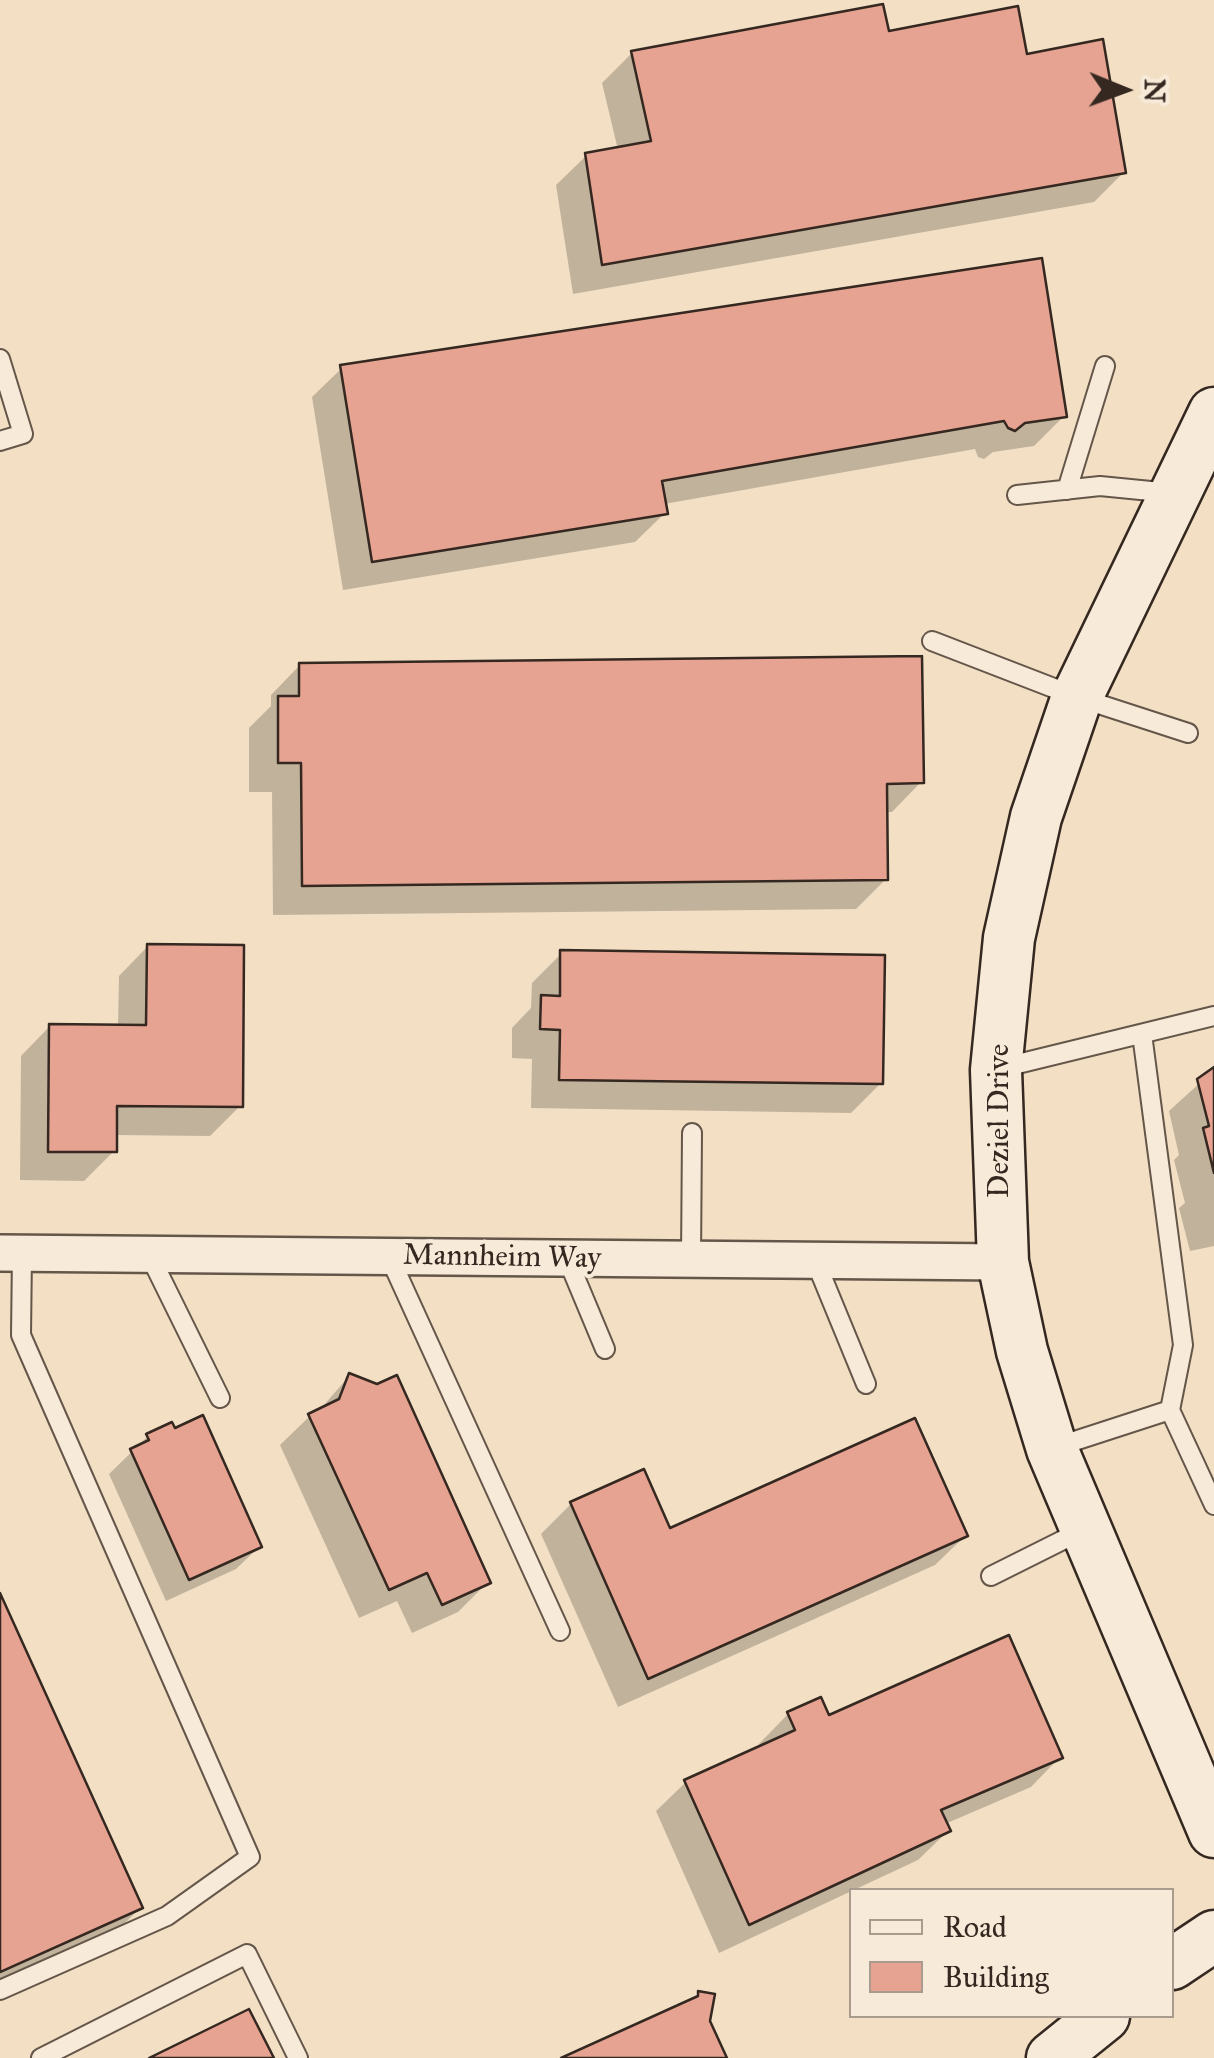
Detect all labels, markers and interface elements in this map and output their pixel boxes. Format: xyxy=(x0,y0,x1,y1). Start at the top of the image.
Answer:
north arrow xyxy=(1074,40,1174,140)
text: N xyxy=(1137,78,1172,103)
street label: Deziel Drive xyxy=(983,1044,1019,1198)
street label: Mannheim Way xyxy=(402,1238,602,1278)
legend xyxy=(849,1888,1174,2018)
text: Road xyxy=(943,1909,1007,1945)
text: Building xyxy=(943,1959,1049,1995)

